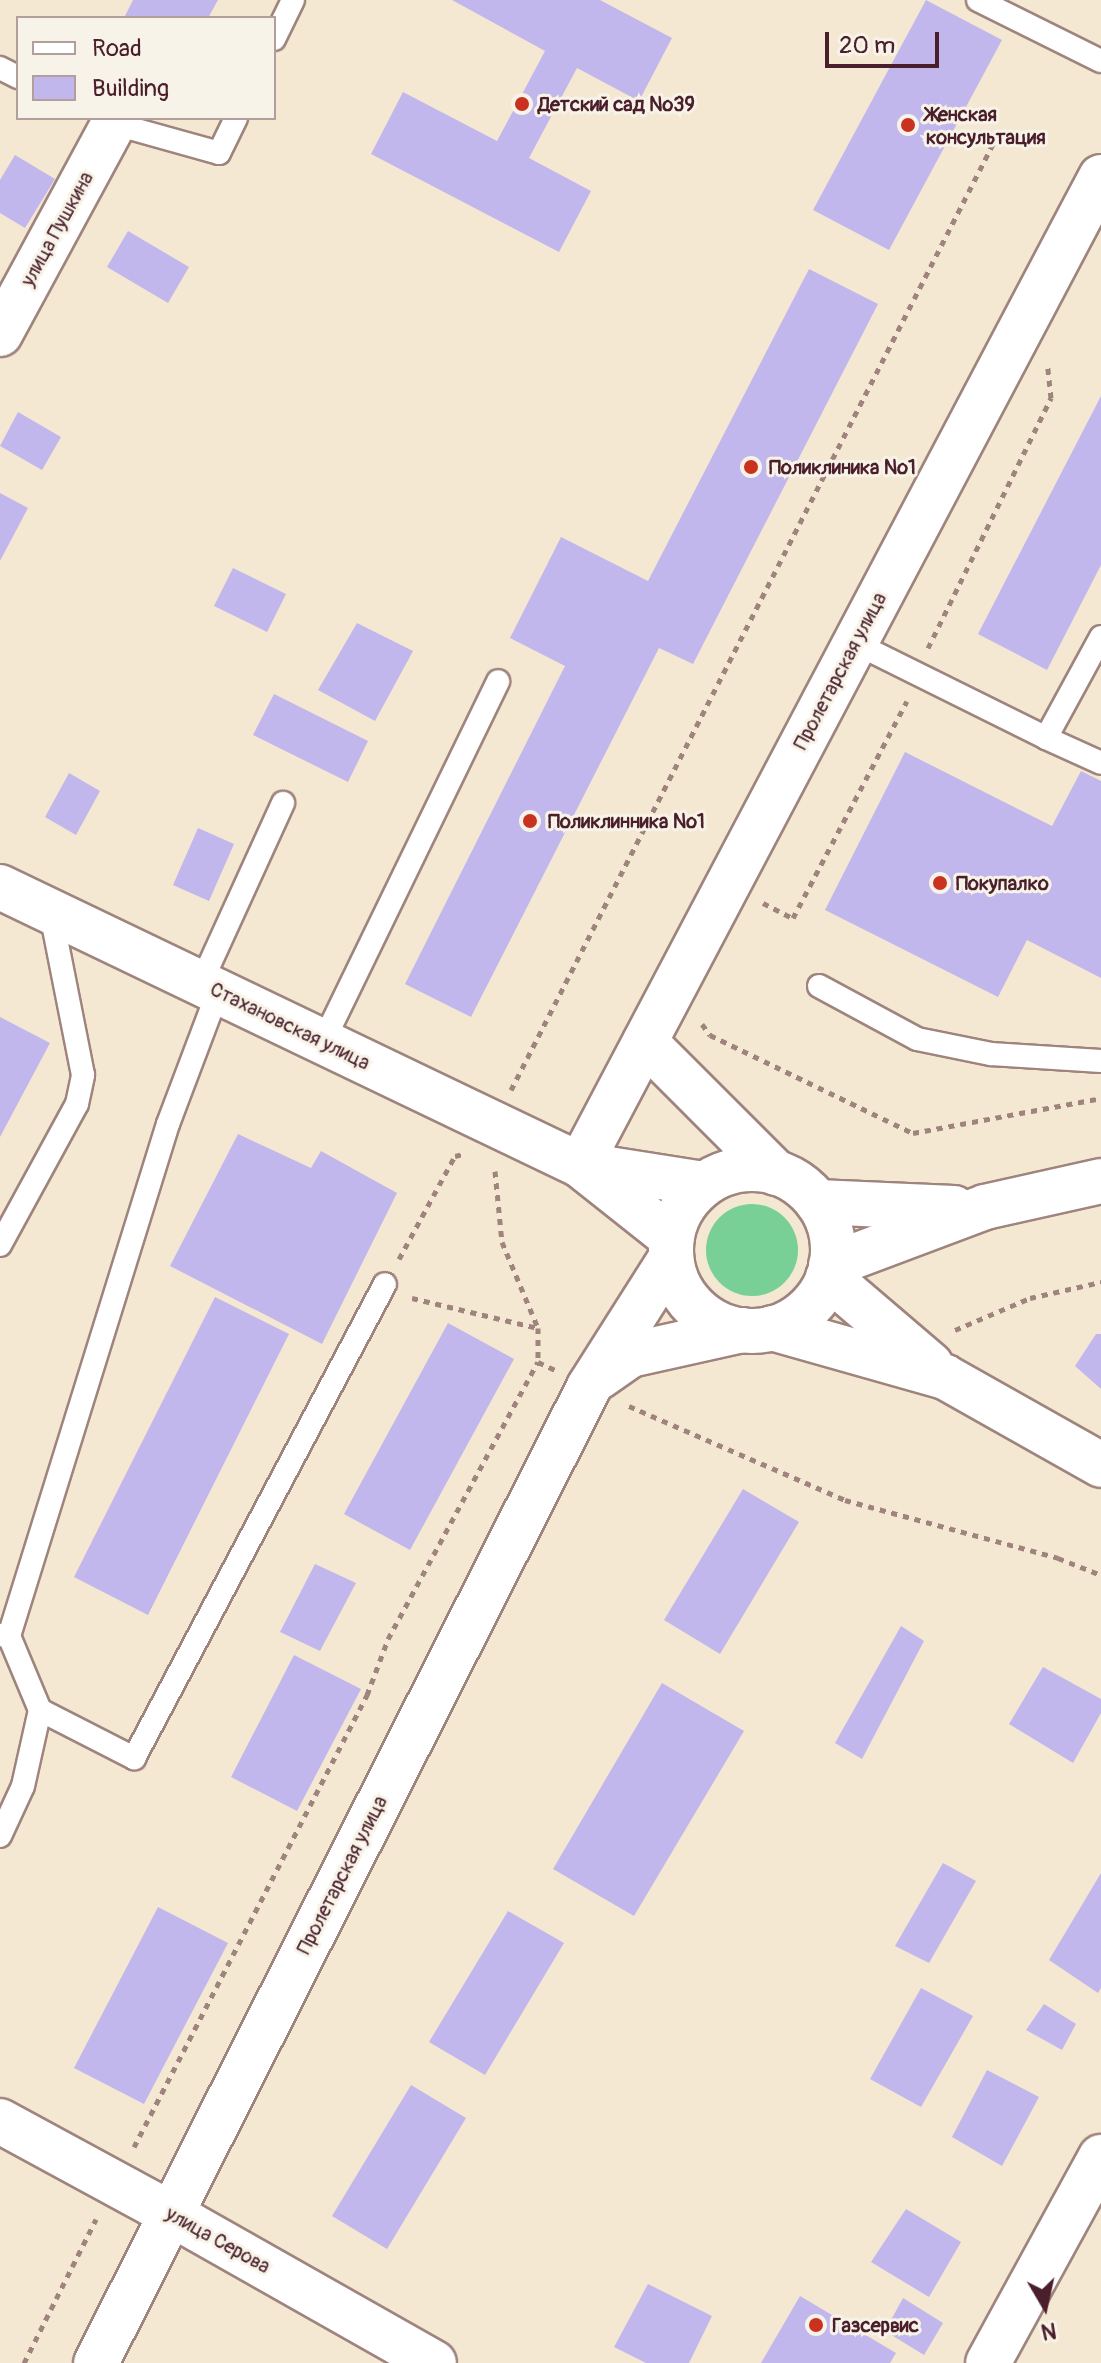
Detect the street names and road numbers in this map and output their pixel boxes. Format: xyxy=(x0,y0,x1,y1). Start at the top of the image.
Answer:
street label: улица Пушкина xyxy=(16,167,98,291)
street label: Пролетарская улица xyxy=(788,588,892,754)
street label: Стахановская улица xyxy=(206,977,374,1075)
street label: Пролетарская улица xyxy=(292,1792,392,1958)
street label: улица Серова xyxy=(162,2201,274,2279)

